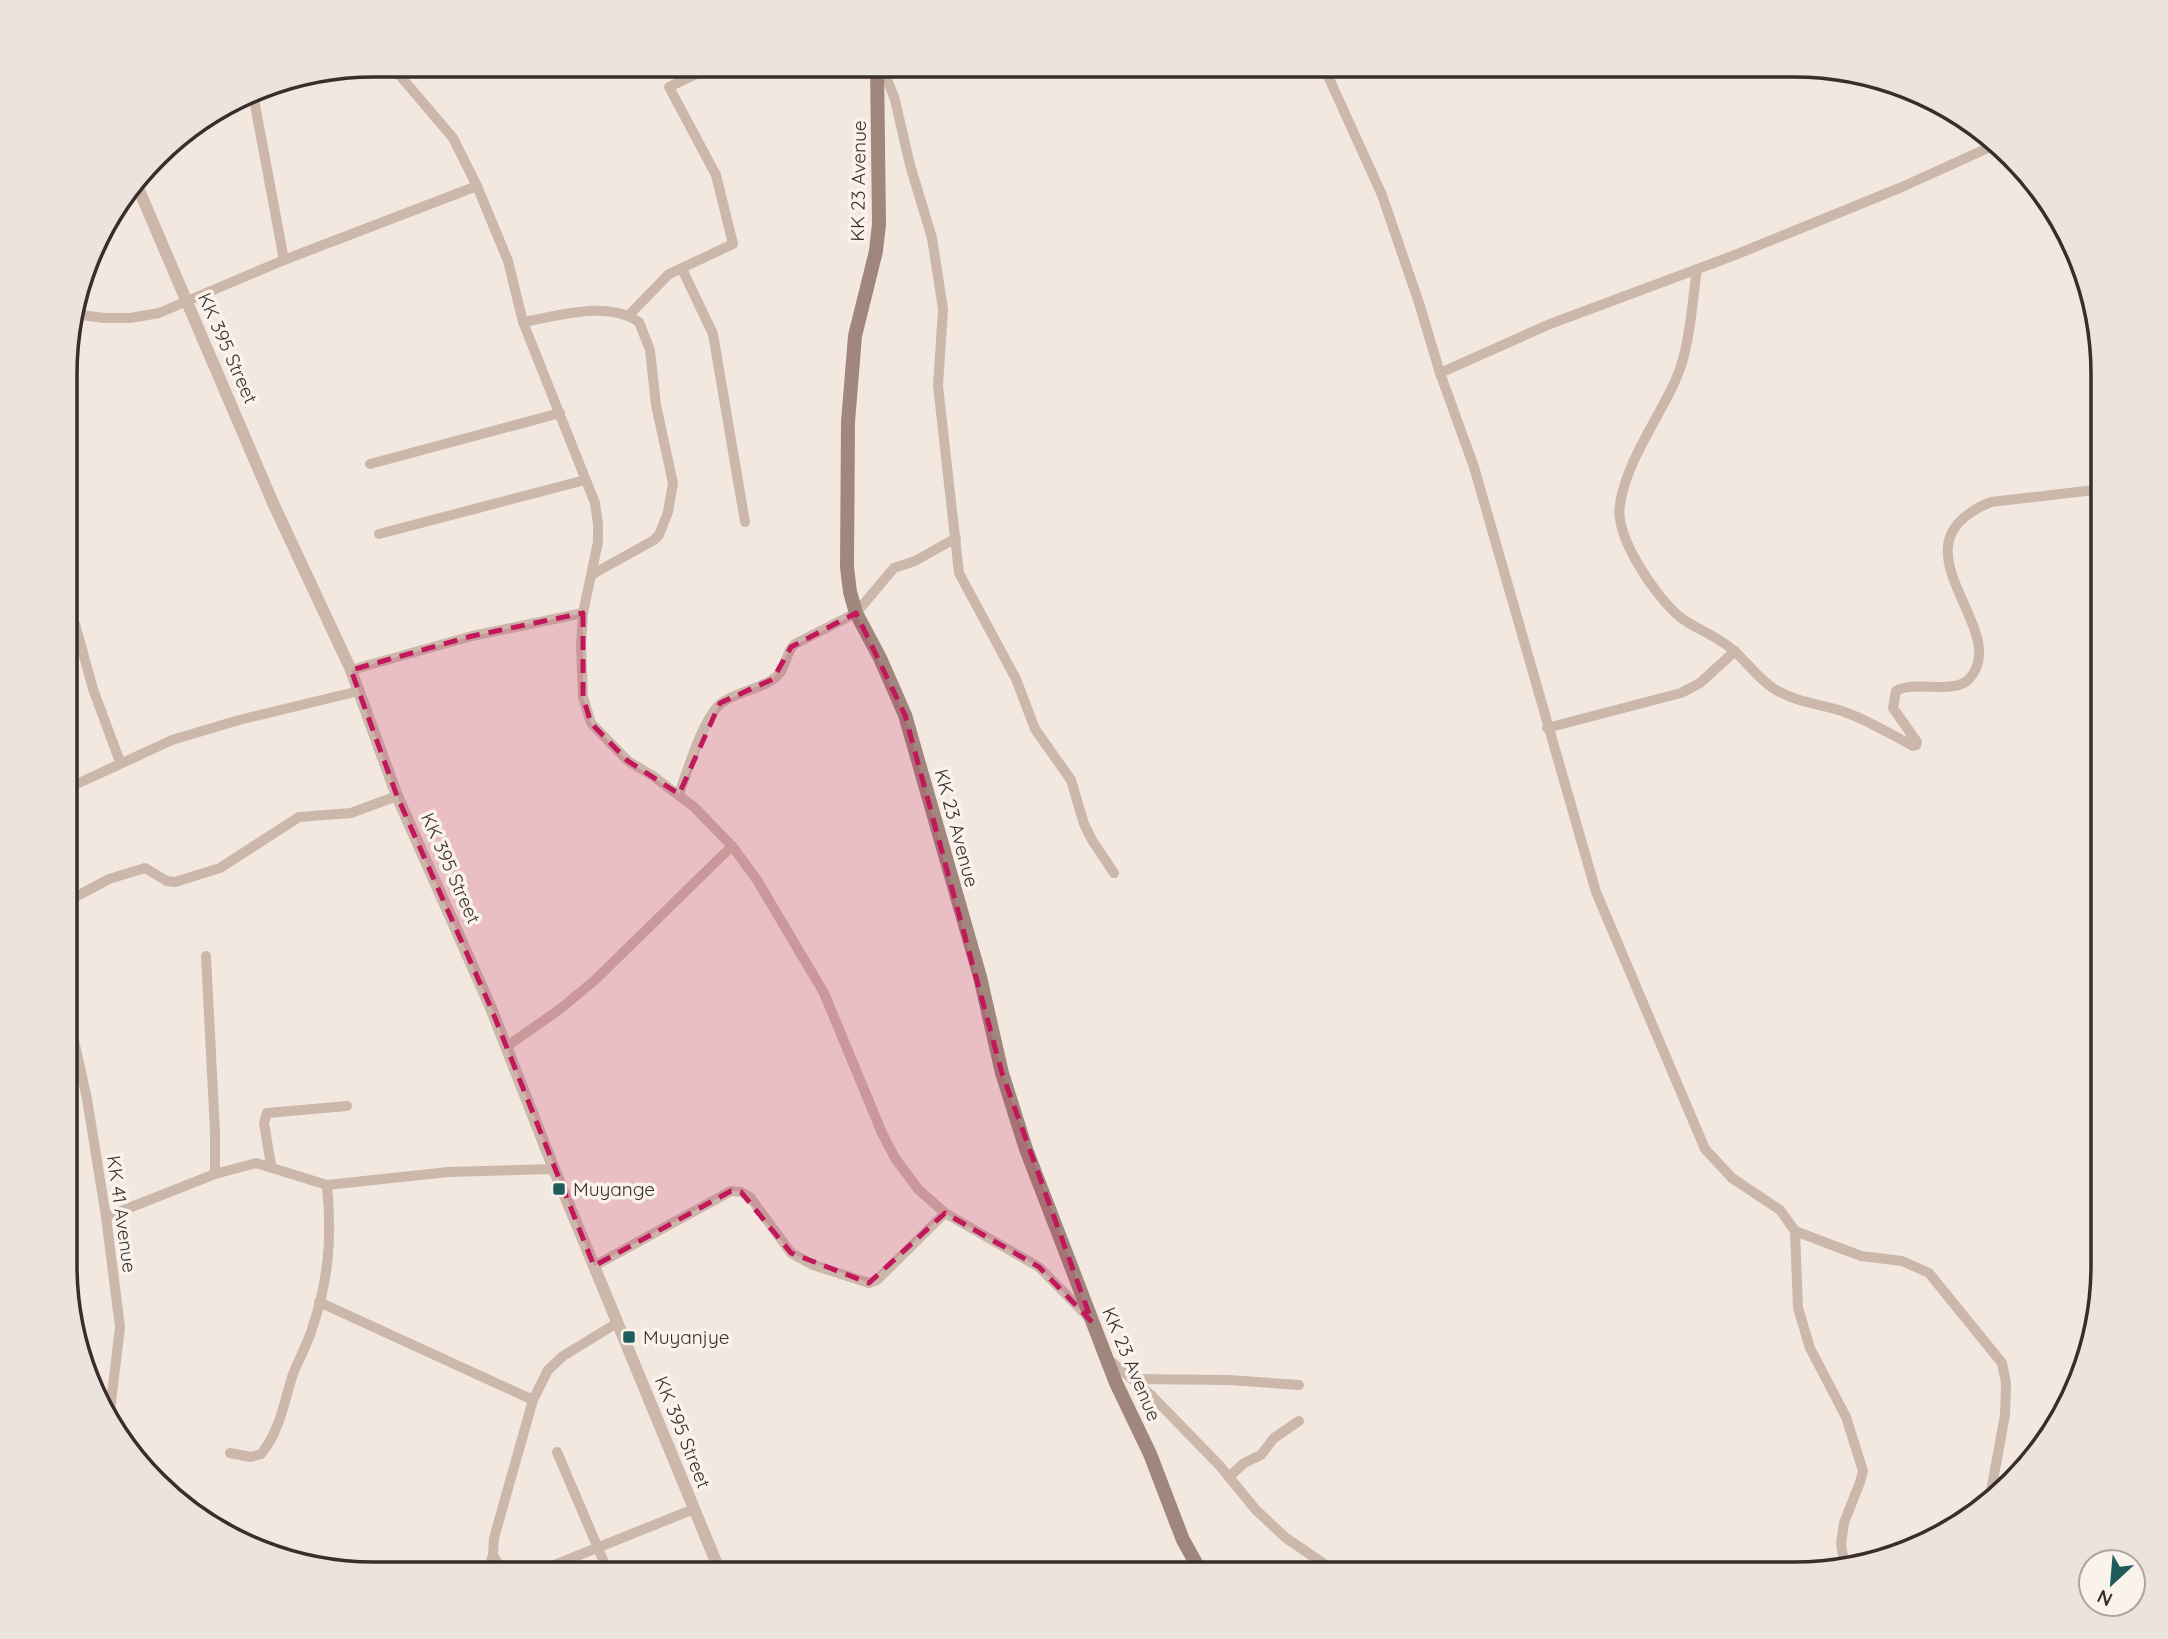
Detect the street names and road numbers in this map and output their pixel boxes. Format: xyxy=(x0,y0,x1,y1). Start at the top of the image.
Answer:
street label: KK 23 Avenue xyxy=(845,120,871,242)
street label: KK 395 Street xyxy=(193,289,263,407)
street label: KK 23 Avenue xyxy=(930,766,984,890)
street label: KK 395 Street xyxy=(416,809,486,927)
street label: KK 41 Avenue xyxy=(102,1154,142,1274)
street label: KK 23 Avenue xyxy=(1097,1303,1167,1425)
street label: KK 395 Street xyxy=(650,1372,716,1492)

